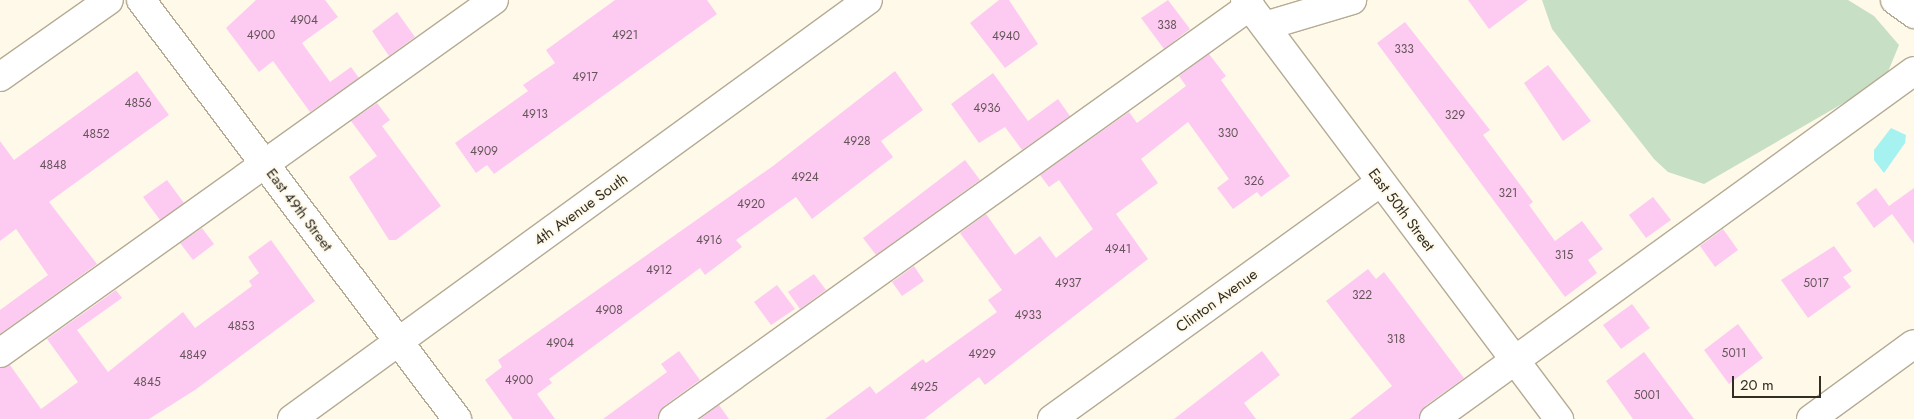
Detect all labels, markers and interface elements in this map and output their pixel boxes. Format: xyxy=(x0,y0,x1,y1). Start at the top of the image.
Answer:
house number: 4904 xyxy=(290,14,318,28)
house number: 338 xyxy=(1157,19,1177,33)
house number: 4900 xyxy=(247,29,275,43)
house number: 4921 xyxy=(612,29,638,43)
house number: 4940 xyxy=(992,30,1020,44)
house number: 333 xyxy=(1394,43,1414,57)
house number: 4917 xyxy=(572,71,598,85)
house number: 4856 xyxy=(124,97,152,111)
house number: 4936 xyxy=(973,102,1001,116)
house number: 4913 xyxy=(522,108,548,122)
house number: 329 xyxy=(1445,109,1465,123)
house number: 330 xyxy=(1218,127,1238,141)
house number: 4852 xyxy=(82,128,110,142)
house number: 4928 xyxy=(843,135,871,149)
house number: 4909 xyxy=(470,145,498,159)
house number: 4848 xyxy=(39,159,67,173)
street label: East 49th Street xyxy=(262,165,336,255)
street label: East 50th Street xyxy=(1364,165,1438,255)
street label: 4th Avenue South xyxy=(531,170,631,250)
house number: 4924 xyxy=(791,171,819,185)
house number: 326 xyxy=(1244,175,1264,189)
house number: 321 xyxy=(1499,187,1517,201)
house number: 4920 xyxy=(737,198,765,212)
house number: 4916 xyxy=(696,234,722,248)
house number: 4941 xyxy=(1105,243,1131,257)
house number: 315 xyxy=(1555,249,1573,263)
house number: 4912 xyxy=(646,264,672,278)
street label: Clinton Avenue xyxy=(1173,265,1261,337)
house number: 4937 xyxy=(1055,277,1081,291)
house number: 5017 xyxy=(1803,277,1829,291)
house number: 322 xyxy=(1352,289,1372,303)
house number: 4908 xyxy=(595,304,623,318)
house number: 4933 xyxy=(1014,309,1042,323)
house number: 4853 xyxy=(228,320,254,334)
house number: 318 xyxy=(1387,333,1405,347)
house number: 4904 xyxy=(546,337,574,351)
house number: 5011 xyxy=(1722,347,1746,361)
house number: 4929 xyxy=(968,348,996,362)
house number: 4849 xyxy=(179,349,207,363)
scale bar xyxy=(1734,366,1823,398)
house number: 4900 xyxy=(505,374,533,388)
text: 20 m xyxy=(1740,374,1774,396)
house number: 4845 xyxy=(133,376,161,390)
house number: 4925 xyxy=(910,381,938,395)
house number: 5001 xyxy=(1634,389,1660,403)

